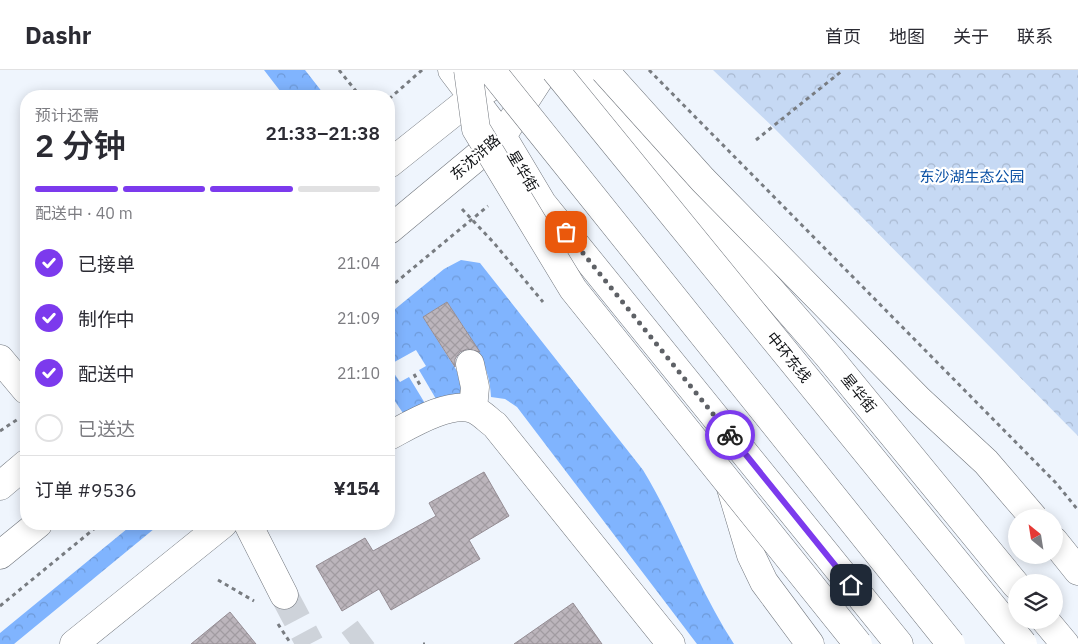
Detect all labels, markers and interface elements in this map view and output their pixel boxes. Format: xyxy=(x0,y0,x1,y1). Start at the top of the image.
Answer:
text: Dashr xyxy=(25,19,91,51)
text: 首页 xyxy=(825,25,861,48)
text: 地图 xyxy=(889,25,925,48)
text: 关于 xyxy=(953,25,989,48)
text: 联系 xyxy=(1017,25,1053,48)
text: 预计还需 xyxy=(35,105,99,125)
text: 21:33–21:38 xyxy=(266,121,380,145)
text: 2 分钟 xyxy=(35,124,126,166)
street label: 东沈浒路 xyxy=(446,130,504,184)
street label: 星华街 xyxy=(503,147,543,195)
park label: 东沙湖生态公园 xyxy=(919,167,1025,186)
text: 配送中 · 40 m xyxy=(35,203,133,223)
pin xyxy=(545,211,587,253)
icon: bag xyxy=(552,218,580,246)
icon: check xyxy=(35,249,63,277)
text: 已接单 xyxy=(78,252,135,276)
text: 21:04 xyxy=(337,253,380,273)
icon: check xyxy=(35,304,63,332)
text: 制作中 xyxy=(78,307,135,331)
text: 21:09 xyxy=(337,308,380,328)
street label: 中环东线 xyxy=(763,328,815,386)
icon: check xyxy=(35,359,63,387)
text: 配送中 xyxy=(78,362,135,386)
text: 21:10 xyxy=(337,363,380,383)
street label: 星华街 xyxy=(837,370,881,416)
courier xyxy=(705,410,755,460)
text: 已送达 xyxy=(78,417,135,441)
icon: bike xyxy=(716,421,744,449)
text: ¥154 xyxy=(333,476,380,500)
text: 订单 #9536 xyxy=(35,478,137,502)
north arrow xyxy=(1008,509,1062,564)
map controls xyxy=(1008,509,1063,629)
pin xyxy=(830,564,872,606)
icon: home xyxy=(837,571,865,599)
button: layers xyxy=(1008,574,1063,629)

